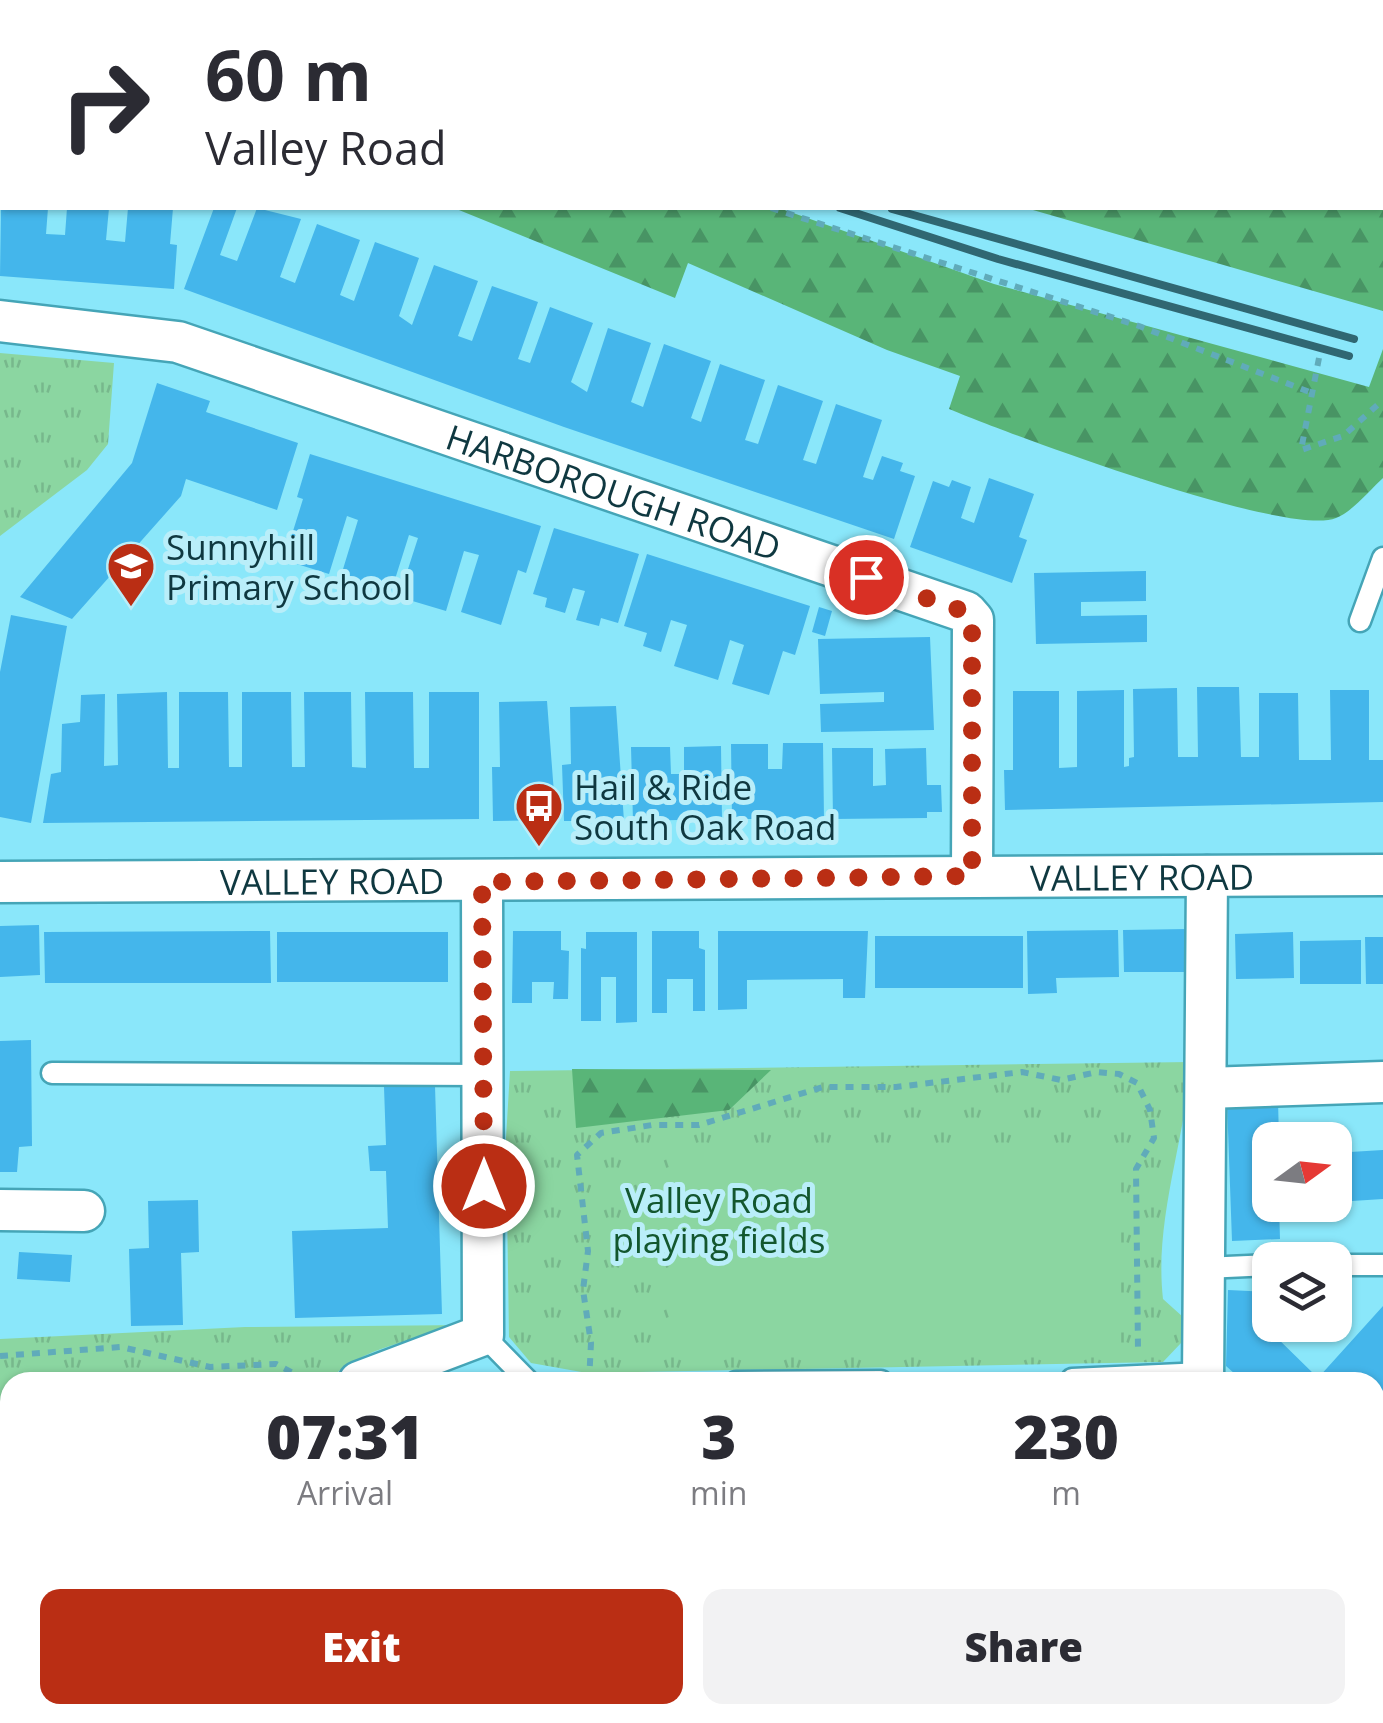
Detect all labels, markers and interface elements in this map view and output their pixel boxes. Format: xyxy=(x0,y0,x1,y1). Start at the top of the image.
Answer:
text: 60 m xyxy=(205,26,372,122)
icon: right xyxy=(40,40,170,170)
text: Valley Road xyxy=(205,117,446,178)
street label: HARBOROUGH ROAD xyxy=(440,412,787,570)
place label: Sunnyhill Primary School xyxy=(166,523,411,610)
pin xyxy=(824,535,909,620)
school or university icon: Sunnyhill Primary School xyxy=(105,540,157,608)
icon: arrive xyxy=(839,550,894,605)
place label: Hail & Ride South Oak Road xyxy=(574,763,836,850)
bus stop icon: Hail & Ride South Oak Road xyxy=(513,780,565,848)
street label: VALLEY ROAD xyxy=(1030,852,1254,900)
street label: VALLEY ROAD xyxy=(220,856,444,904)
north arrow xyxy=(1252,1122,1352,1222)
map controls xyxy=(1252,1122,1352,1342)
position arrow xyxy=(432,1134,536,1238)
park label: Valley Road playing fields xyxy=(613,1176,825,1263)
button: layers xyxy=(1252,1242,1352,1342)
text: 07:31 xyxy=(266,1395,424,1477)
text: 3 xyxy=(701,1395,736,1477)
text: 230 xyxy=(1013,1395,1119,1477)
text: Arrival xyxy=(297,1471,393,1514)
text: min xyxy=(690,1471,747,1514)
text: m xyxy=(1051,1471,1081,1514)
button: Exit xyxy=(40,1589,683,1704)
button: Share xyxy=(703,1589,1345,1704)

